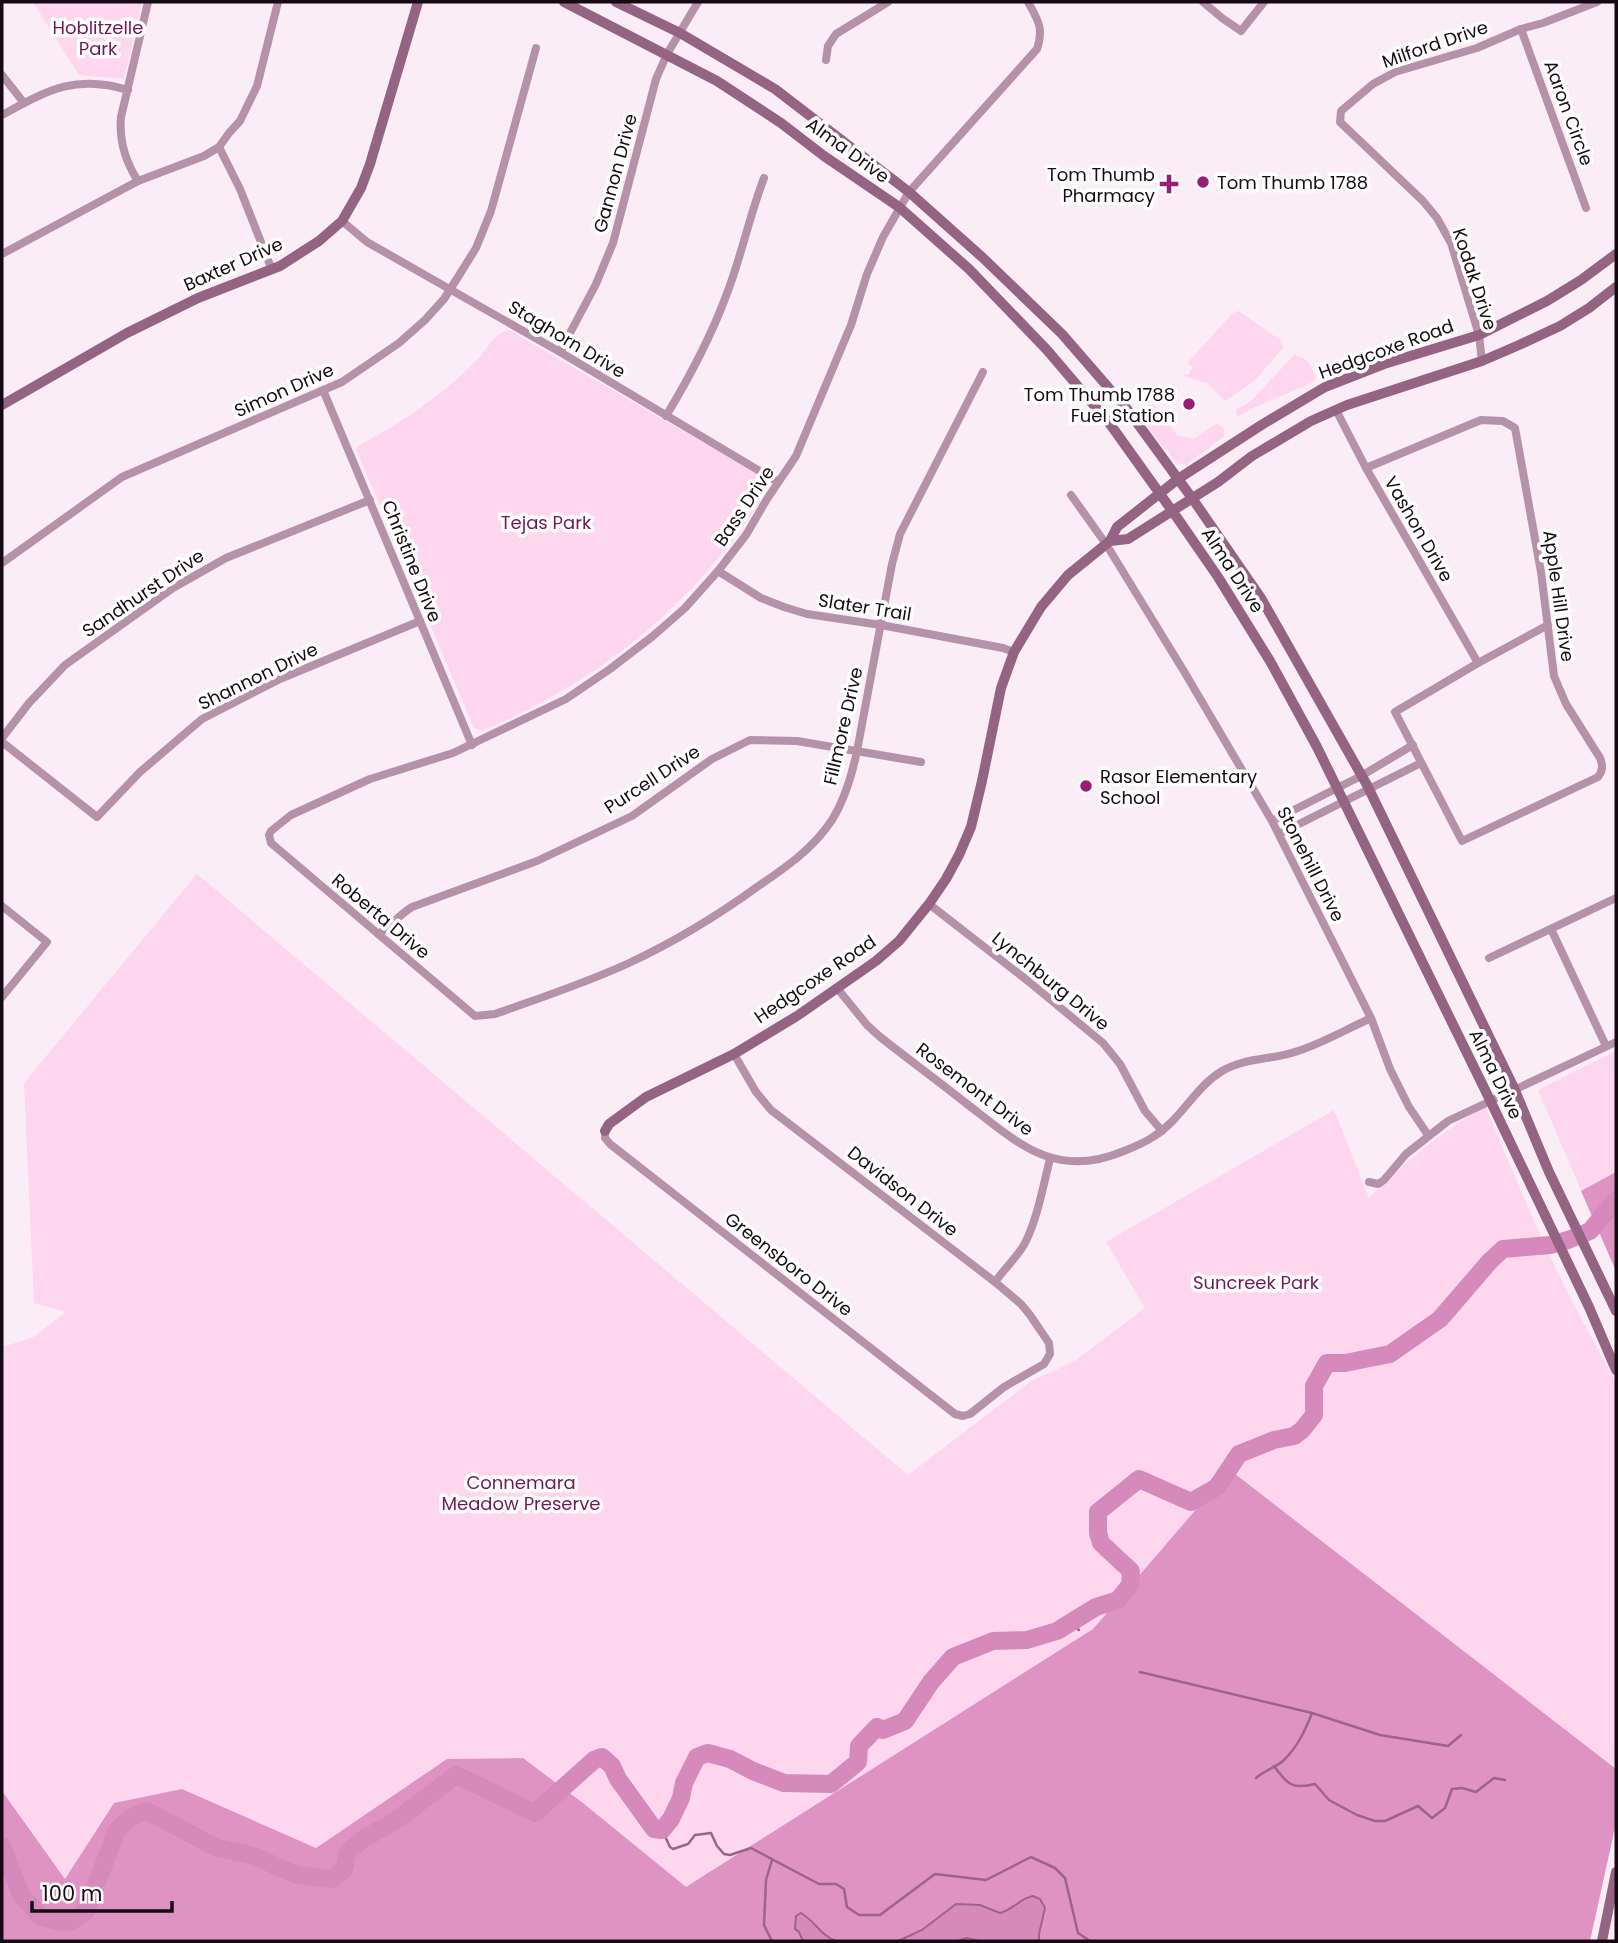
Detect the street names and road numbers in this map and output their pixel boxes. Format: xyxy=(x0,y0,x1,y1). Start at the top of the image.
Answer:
street label: Milford Drive xyxy=(1379,14,1491,74)
street label: Aaron Circle xyxy=(1538,57,1600,169)
street label: Gannon Drive xyxy=(587,111,643,235)
street label: Alma Drive xyxy=(801,111,895,189)
street label: Kodak Drive xyxy=(1447,225,1503,333)
street label: Baxter Drive xyxy=(179,231,287,297)
street label: Staghorn Drive xyxy=(504,294,630,384)
street label: Hedgcoxe Road xyxy=(1315,313,1457,385)
street label: Simon Drive xyxy=(230,357,338,423)
street label: Bass Drive xyxy=(708,461,780,551)
street label: Vashon Drive xyxy=(1379,472,1459,586)
street label: Christine Drive xyxy=(376,496,448,626)
street label: Alma Drive xyxy=(1196,522,1270,618)
street label: Apple Hill Drive xyxy=(1537,529,1581,663)
street label: Sandhurst Drive xyxy=(77,543,209,643)
street label: Slater Trail xyxy=(817,587,913,627)
street label: Shannon Drive xyxy=(194,636,322,716)
street label: Fillmore Drive xyxy=(817,665,869,787)
street label: Purcell Drive xyxy=(599,739,705,819)
street label: Stonehill Drive xyxy=(1271,802,1351,926)
street label: Roberta Drive xyxy=(327,867,435,965)
street label: Lynchburg Drive xyxy=(987,926,1115,1036)
street label: Hedgcoxe Road xyxy=(749,929,881,1029)
street label: Alma Drive xyxy=(1463,1025,1529,1123)
street label: Rosemont Drive xyxy=(911,1037,1039,1141)
street label: Davidson Drive xyxy=(843,1140,963,1242)
street label: Greensboro Drive xyxy=(720,1206,858,1322)

